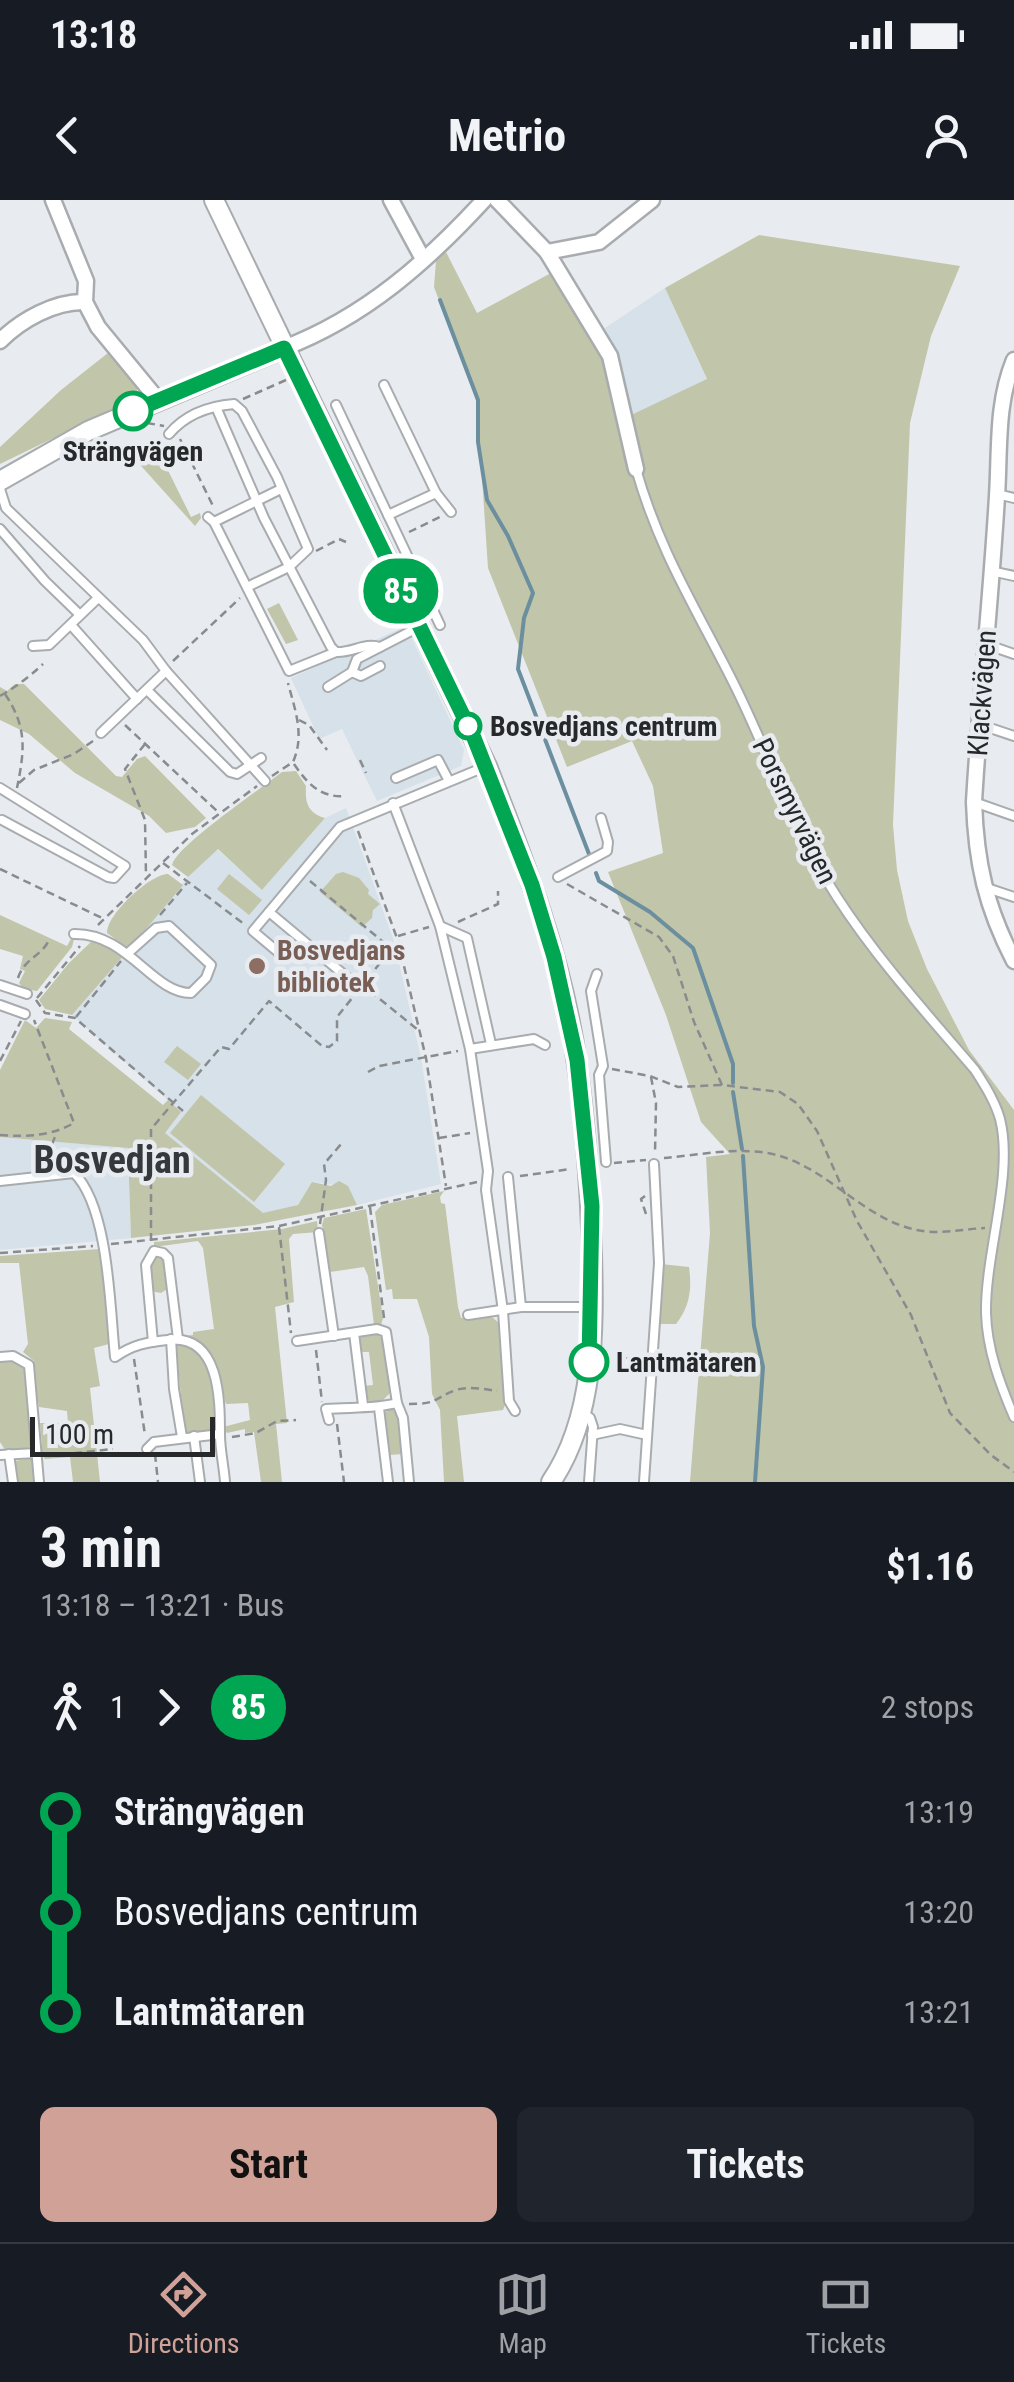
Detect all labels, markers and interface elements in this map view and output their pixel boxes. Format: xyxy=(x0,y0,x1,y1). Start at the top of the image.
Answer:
text: 13:18 xyxy=(50,13,137,57)
icon: back xyxy=(40,108,95,163)
icon: person xyxy=(919,108,974,163)
text: Metrio xyxy=(448,109,566,162)
marker: Strängvägen xyxy=(114,392,152,430)
place label: Strängvägen xyxy=(63,435,203,468)
line badge: 85 xyxy=(356,558,446,624)
text: 85 xyxy=(383,571,419,612)
street label: Klackvägen xyxy=(961,629,1003,757)
place label: Bosvedjans centrum xyxy=(490,710,717,743)
marker: Bosvedjans centrum xyxy=(455,713,481,739)
street label: Porsmyrvägen xyxy=(746,733,844,889)
place label: Bosvedjans bibliotek xyxy=(277,934,406,999)
marker: Bosvedjans bibliotek xyxy=(246,955,268,977)
district label: Bosvedjan xyxy=(33,1138,191,1182)
marker: Lantmätaren xyxy=(570,1343,608,1381)
place label: Lantmätaren xyxy=(616,1346,757,1379)
scale bar xyxy=(30,1412,215,1456)
text: 100 m xyxy=(45,1418,114,1451)
text: 3 min xyxy=(40,1516,162,1580)
text: $1.16 xyxy=(886,1545,974,1589)
text: 13:18 – 13:21 · Bus xyxy=(40,1586,284,1624)
icon: walk xyxy=(40,1680,95,1735)
icon: forward xyxy=(141,1680,196,1735)
text: 85 xyxy=(231,1687,266,1728)
text: 1 xyxy=(110,1688,126,1726)
text: 2 stops xyxy=(881,1688,974,1726)
text: Strängvägen xyxy=(114,1790,305,1834)
text: 13:19 xyxy=(903,1793,974,1831)
text: Bosvedjans centrum xyxy=(114,1890,419,1934)
text: 13:20 xyxy=(903,1893,974,1931)
text: Lantmätaren xyxy=(114,1990,305,2034)
text: 13:21 xyxy=(903,1993,974,2031)
button: Start xyxy=(40,2107,497,2222)
button: Tickets xyxy=(517,2107,974,2222)
tab: Directions xyxy=(128,2267,240,2360)
tab: Map xyxy=(495,2267,550,2360)
tab: Tickets xyxy=(806,2267,886,2360)

